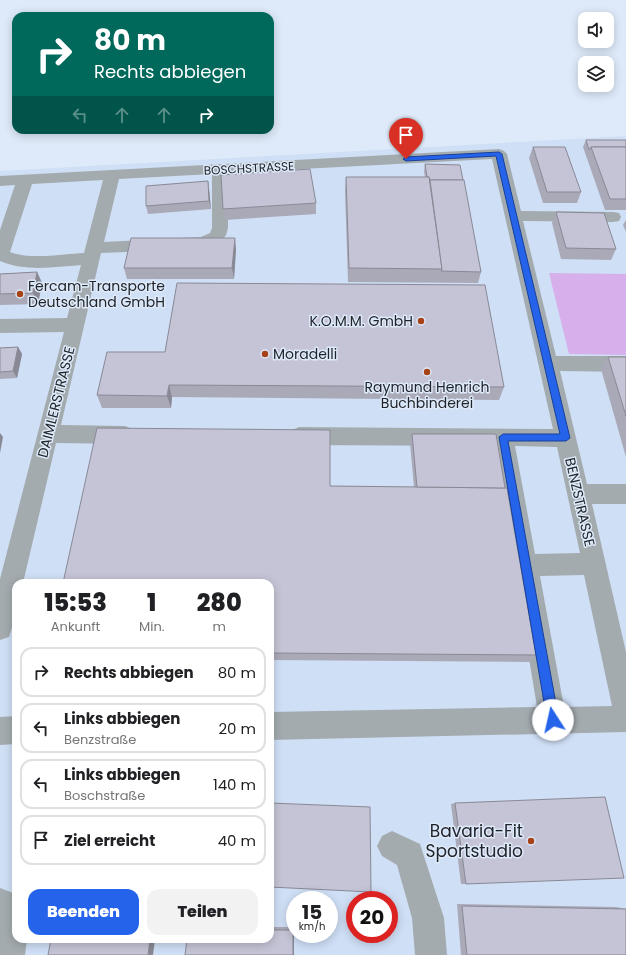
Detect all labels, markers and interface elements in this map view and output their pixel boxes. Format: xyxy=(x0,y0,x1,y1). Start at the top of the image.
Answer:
map controls xyxy=(578,12,614,92)
button: sound xyxy=(578,12,614,48)
text: 80 m xyxy=(94,21,166,60)
icon: right xyxy=(28,28,80,80)
button: layers xyxy=(578,56,614,92)
text: Rechts abbiegen xyxy=(94,59,246,84)
icon: left xyxy=(69,104,91,126)
icon: ahead xyxy=(111,104,133,126)
icon: ahead xyxy=(153,104,175,126)
icon: right xyxy=(195,104,217,126)
pin xyxy=(389,118,423,159)
icon: arrive xyxy=(395,124,417,146)
street label: BOSCHSTRASSE xyxy=(203,157,295,179)
place label: Fercam-Transporte Deutschland GmbH xyxy=(28,276,165,312)
marker: Fercam-Transporte Deutschland GmbH xyxy=(15,289,25,299)
place label: K.O.M.M. GmbH xyxy=(310,311,413,331)
marker: K.O.M.M. GmbH xyxy=(416,316,426,326)
street label: DAIMLERSTRASSE xyxy=(33,344,79,460)
place label: Moradelli xyxy=(273,344,337,364)
marker: Moradelli xyxy=(260,349,270,359)
marker: Raymund Henrich Buchbinderei xyxy=(422,367,432,377)
place label: Raymund Henrich Buchbinderei xyxy=(365,377,489,413)
street label: BENZSTRASSE xyxy=(560,456,600,548)
text: 15:53 xyxy=(44,586,107,619)
text: 1 xyxy=(147,586,156,619)
text: 280 xyxy=(197,586,242,619)
text: Ankunft xyxy=(51,617,100,636)
text: Min. xyxy=(139,617,164,636)
text: m xyxy=(213,617,226,636)
icon: right xyxy=(30,661,52,683)
text: Rechts abbiegen xyxy=(64,662,194,683)
text: 80 m xyxy=(218,662,256,683)
position arrow xyxy=(532,699,574,741)
text: Links abbiegen xyxy=(64,708,180,729)
icon: left xyxy=(30,717,52,739)
text: 20 m xyxy=(218,718,256,739)
text: Benzstraße xyxy=(64,730,136,749)
text: Links abbiegen xyxy=(64,764,180,785)
icon: left xyxy=(30,773,52,795)
text: 140 m xyxy=(213,774,256,795)
text: Boschstraße xyxy=(64,786,145,805)
place label: Bavaria-Fit Sportstudio xyxy=(426,819,523,863)
icon: arrive xyxy=(30,829,52,851)
text: Ziel erreicht xyxy=(64,830,155,851)
text: 40 m xyxy=(218,830,256,851)
marker: Bavaria-Fit Sportstudio xyxy=(526,836,536,846)
button: Beenden xyxy=(28,889,139,935)
button: Teilen xyxy=(147,889,258,935)
speed limit sign: 20 xyxy=(346,891,398,943)
text: 15 xyxy=(302,898,322,926)
text: km/h xyxy=(299,919,325,934)

